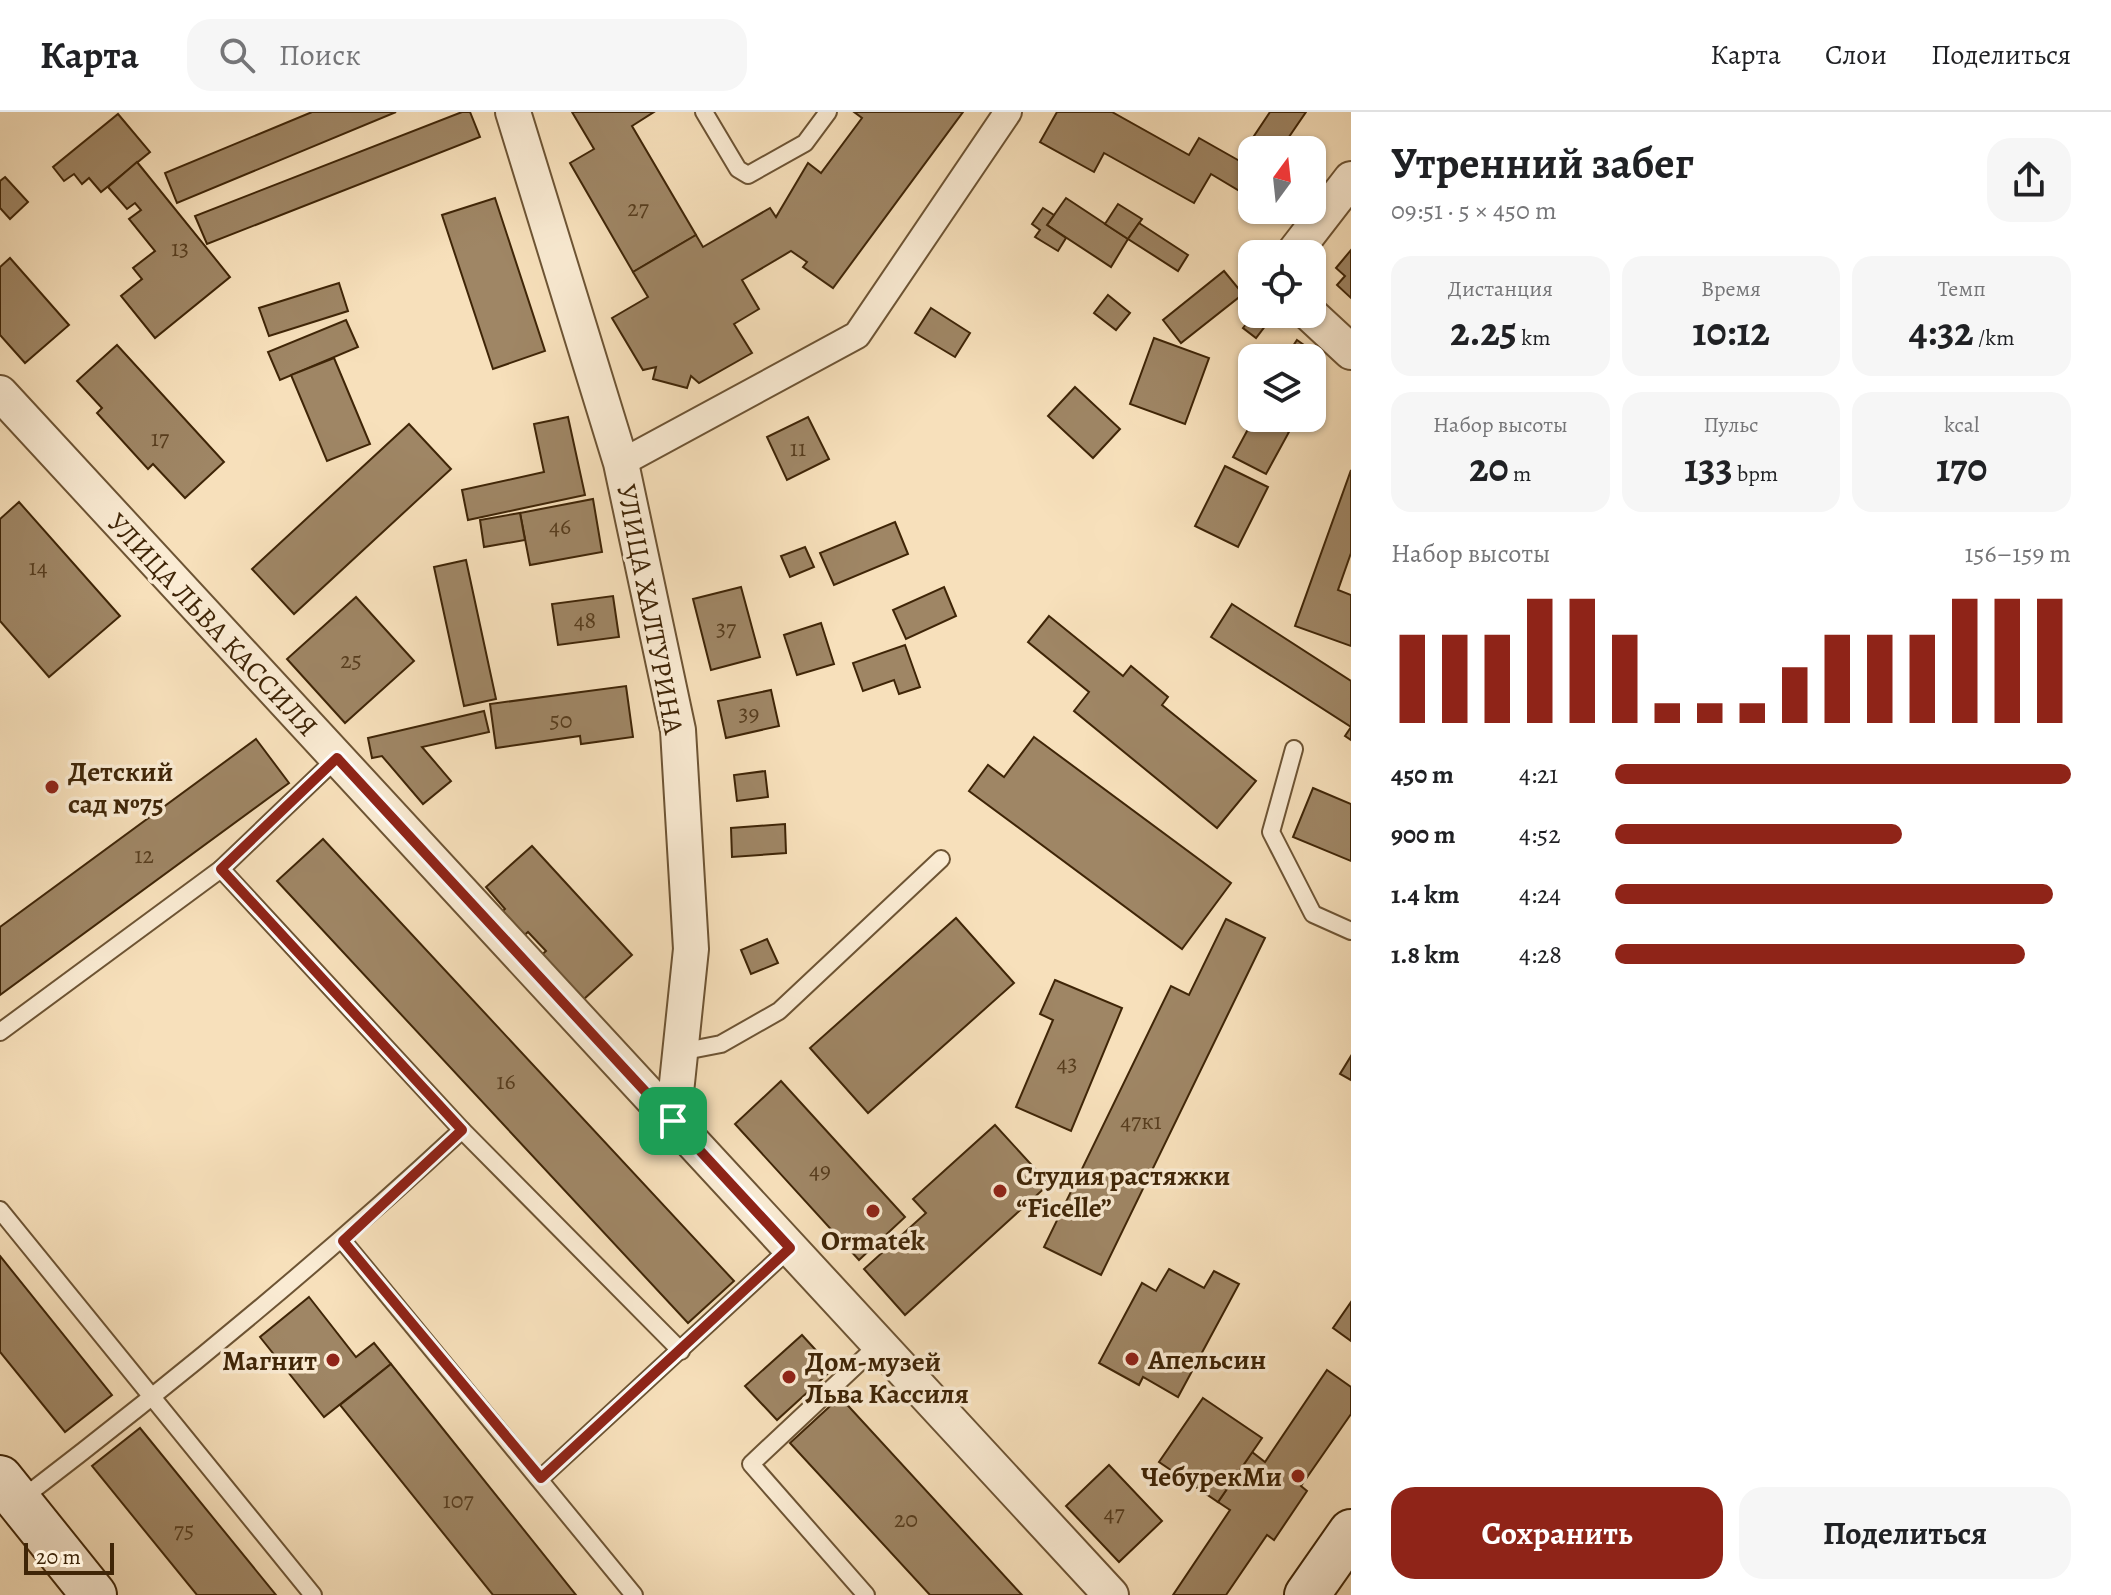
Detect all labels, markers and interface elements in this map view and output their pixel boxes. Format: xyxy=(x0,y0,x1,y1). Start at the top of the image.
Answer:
search box xyxy=(187,19,747,91)
text: Карта xyxy=(40,29,139,81)
icon: search xyxy=(215,33,259,77)
text: Поиск xyxy=(279,35,361,75)
text: Карта xyxy=(1710,36,1781,74)
text: Слои xyxy=(1825,36,1887,74)
text: Поделиться xyxy=(1931,36,2071,74)
text: Утренний забег xyxy=(1391,133,1694,193)
north arrow xyxy=(1238,136,1326,224)
map controls xyxy=(1238,136,1326,432)
button: share xyxy=(1987,138,2071,222)
house number: 27 xyxy=(627,192,650,224)
text: 09:51 · 5 × 450 m xyxy=(1391,193,1557,228)
house number: 13 xyxy=(171,232,189,264)
button: locate xyxy=(1238,240,1326,328)
text: Дистанция xyxy=(1448,274,1553,304)
text: Время xyxy=(1701,274,1761,304)
text: Темп xyxy=(1938,274,1986,304)
text: 2.25 xyxy=(1450,304,1517,359)
text: 10:12 xyxy=(1692,304,1770,359)
text: 4:32 xyxy=(1909,304,1974,359)
text: km xyxy=(1517,323,1551,353)
text: /km xyxy=(1974,323,2015,353)
button: layers xyxy=(1238,344,1326,432)
text: Набор высоты xyxy=(1433,410,1568,440)
text: Пульс xyxy=(1703,410,1759,440)
text: kcal xyxy=(1944,410,1979,440)
house number: 17 xyxy=(151,422,170,454)
house number: 11 xyxy=(790,432,806,464)
text: 20 xyxy=(1469,440,1509,495)
text: 133 xyxy=(1684,440,1733,495)
text: 170 xyxy=(1936,440,1987,495)
text: m xyxy=(1509,459,1531,489)
text: bpm xyxy=(1733,459,1778,489)
street label: УЛИЦА ХАЛТУРИНА xyxy=(607,481,693,738)
street label: УЛИЦА ЛЬВА КАССИЛЯ xyxy=(98,505,326,745)
house number: 46 xyxy=(549,510,571,542)
text: Набор высоты xyxy=(1391,536,1550,571)
text: 156–159 m xyxy=(1964,536,2071,571)
house number: 14 xyxy=(28,551,48,583)
house number: 48 xyxy=(574,604,596,636)
house number: 37 xyxy=(716,612,737,644)
house number: 25 xyxy=(340,644,362,676)
house number: 39 xyxy=(739,697,759,729)
house number: 50 xyxy=(549,704,573,736)
place label: Детский сад №75 xyxy=(68,753,173,823)
text: 450 m xyxy=(1391,757,1454,792)
text: 4:21 xyxy=(1519,757,1558,792)
marker: Детский сад №75 xyxy=(43,778,61,796)
text: 900 m xyxy=(1391,817,1456,852)
text: 4:52 xyxy=(1519,817,1561,852)
house number: 12 xyxy=(134,839,154,871)
text: 1.4 km xyxy=(1391,877,1459,912)
text: 4:24 xyxy=(1519,877,1561,912)
text: 1.8 km xyxy=(1391,937,1460,972)
text: 4:28 xyxy=(1519,937,1562,972)
house number: 43 xyxy=(1057,1047,1077,1079)
house number: 16 xyxy=(496,1065,516,1097)
pin xyxy=(639,1087,707,1155)
icon: arrive xyxy=(651,1099,695,1143)
house number: 47к1 xyxy=(1120,1105,1162,1137)
house number: 49 xyxy=(809,1154,831,1186)
place label: Студия растяжки “Ficelle” xyxy=(1016,1157,1230,1227)
marker: Студия растяжки “Ficelle” xyxy=(991,1182,1009,1200)
marker: Ormatek xyxy=(864,1202,882,1220)
place label: Ormatek xyxy=(821,1222,925,1260)
place label: Апельсин xyxy=(1147,1341,1266,1379)
place label: Магнит xyxy=(222,1342,317,1380)
place label: Дом-музей Льва Кассиля xyxy=(805,1343,969,1413)
marker: Апельсин xyxy=(1123,1350,1141,1368)
marker: Магнит xyxy=(324,1351,342,1369)
marker: Дом-музей Льва Кассиля xyxy=(780,1368,798,1386)
place label: ЧебурекМи xyxy=(1141,1458,1282,1496)
marker: ЧебурекМи xyxy=(1289,1467,1307,1485)
house number: 107 xyxy=(442,1484,474,1516)
button: Сохранить xyxy=(1391,1487,1723,1579)
button: Поделиться xyxy=(1739,1487,2071,1579)
house number: 47 xyxy=(1104,1497,1125,1529)
house number: 20 xyxy=(894,1503,918,1535)
house number: 75 xyxy=(174,1514,194,1546)
scale bar xyxy=(24,1539,114,1575)
text: 20 m xyxy=(36,1542,81,1572)

